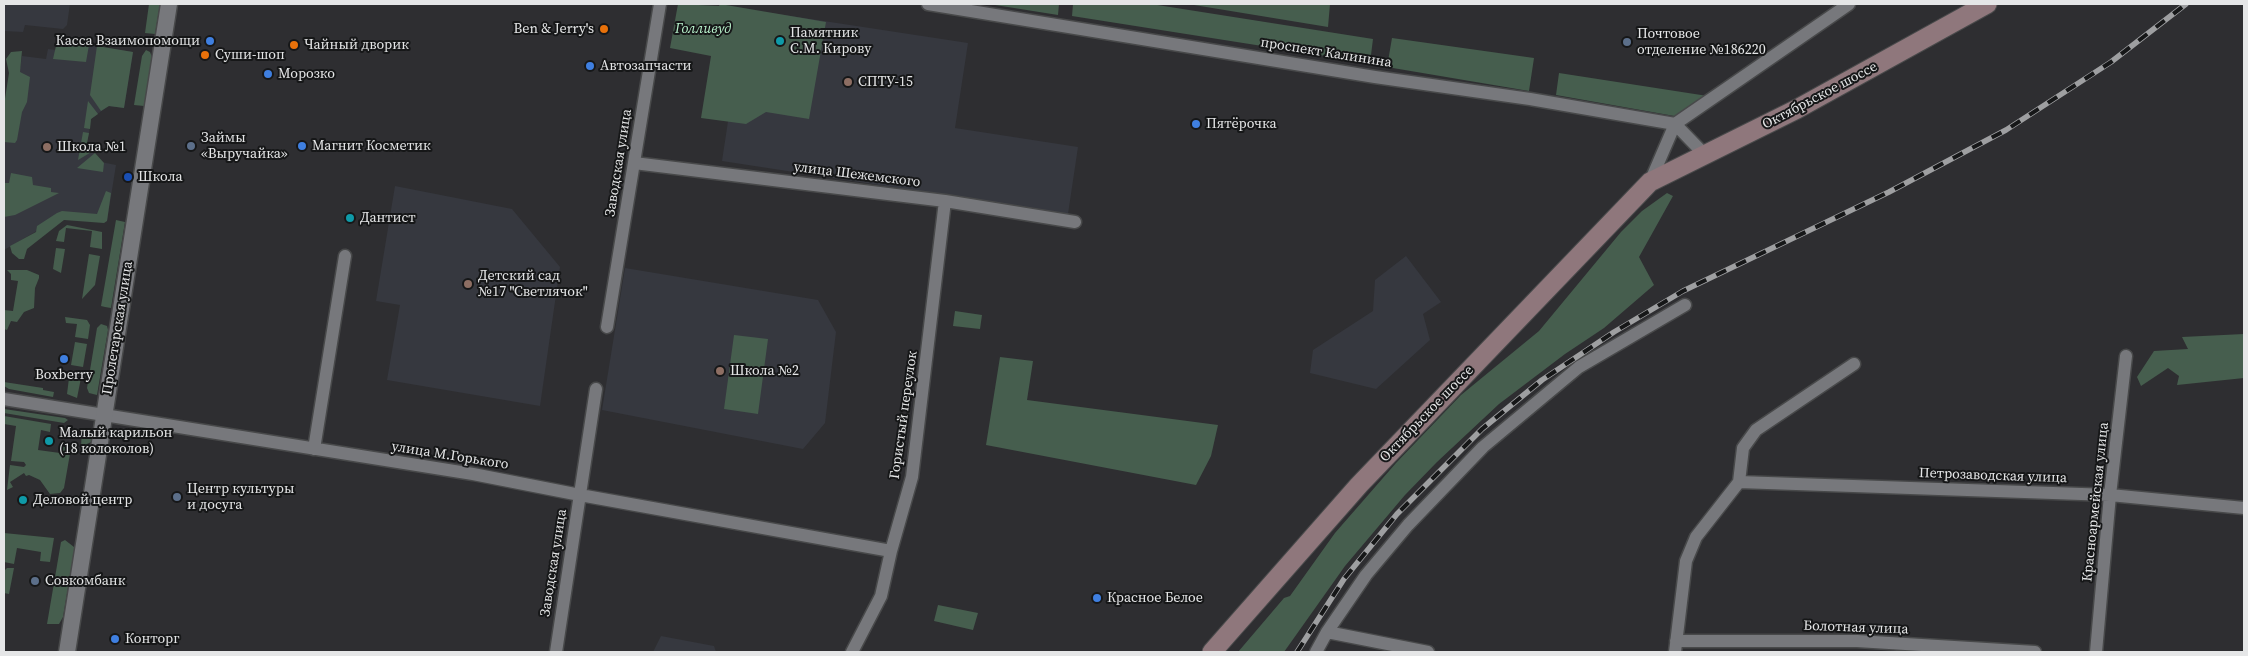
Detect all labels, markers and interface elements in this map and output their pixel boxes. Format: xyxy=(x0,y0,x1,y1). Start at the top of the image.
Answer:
place label: Ben & Jerry's xyxy=(514,21,594,37)
park label: Голливуд xyxy=(675,21,731,37)
marker: Ben & Jerry's xyxy=(598,23,610,35)
place label: Памятник С.М. Кирову xyxy=(790,25,871,58)
place label: Почтовое отделение №186220 xyxy=(1637,26,1766,58)
place label: Касса Взаимопомощи xyxy=(56,33,200,49)
street label: проспект Калинина xyxy=(1259,34,1393,72)
marker: Касса Взаимопомощи xyxy=(204,35,216,47)
marker: Памятник С.М. Кирову xyxy=(774,35,786,47)
marker: Почтовое отделение №186220 xyxy=(1621,36,1633,48)
place label: Чайный дворик xyxy=(304,37,409,53)
marker: Чайный дворик xyxy=(288,39,300,51)
place label: Суши-шоп xyxy=(215,47,285,63)
marker: Суши-шоп xyxy=(199,49,211,61)
place label: Автозапчасти xyxy=(600,58,692,74)
street label: Октябрьское шоссе xyxy=(1760,59,1880,133)
marker: Автозапчасти xyxy=(584,60,596,72)
place label: Морозко xyxy=(278,66,335,82)
marker: Морозко xyxy=(262,68,274,80)
place label: СПТУ-15 xyxy=(858,74,913,90)
marker: СПТУ-15 xyxy=(842,76,854,88)
street label: Заводская улица xyxy=(602,108,636,218)
place label: Пятёрочка xyxy=(1206,116,1277,132)
marker: Пятёрочка xyxy=(1190,118,1202,130)
place label: Займы «Выручайка» xyxy=(201,130,288,162)
place label: Магнит Косметик xyxy=(312,138,431,154)
place label: Школа №1 xyxy=(57,139,126,155)
marker: Займы «Выручайка» xyxy=(185,140,197,152)
marker: Магнит Косметик xyxy=(296,140,308,152)
marker: Школа №1 xyxy=(41,141,53,153)
street label: улица Шежемского xyxy=(793,159,921,191)
place label: Школа xyxy=(138,169,183,185)
marker: Школа xyxy=(122,171,134,183)
place label: Дантист xyxy=(360,210,416,226)
marker: Дантист xyxy=(344,212,356,224)
street label: Пролетарская улица xyxy=(99,260,137,396)
place label: Детский сад №17 "Светлячок" xyxy=(478,268,588,300)
marker: Детский сад №17 "Светлячок" xyxy=(462,278,474,290)
street label: Гористый переулок xyxy=(887,350,921,480)
marker: Boxberry xyxy=(58,353,70,365)
street label: Октябрьское шоссе xyxy=(1377,362,1477,466)
place label: Школа №2 xyxy=(730,363,799,379)
marker: Школа №2 xyxy=(714,365,726,377)
place label: Boxberry xyxy=(35,367,93,383)
street label: Красноармейская улица xyxy=(2079,421,2113,583)
place label: Малый карильон (18 колоколов) xyxy=(59,425,172,458)
marker: Малый карильон (18 колоколов) xyxy=(43,435,55,447)
street label: улица М.Горького xyxy=(390,438,510,474)
street label: Петрозаводская улица xyxy=(1919,465,2067,487)
place label: Центр культуры и досуга xyxy=(187,481,294,514)
marker: Центр культуры и досуга xyxy=(171,491,183,503)
place label: Деловой центр xyxy=(33,492,132,508)
marker: Деловой центр xyxy=(17,494,29,506)
street label: Заводская улица xyxy=(537,508,571,618)
place label: Совкомбанк xyxy=(45,573,125,589)
marker: Совкомбанк xyxy=(29,575,41,587)
place label: Красное Белое xyxy=(1107,590,1203,606)
marker: Красное Белое xyxy=(1091,592,1103,604)
street label: Болотная улица xyxy=(1803,618,1909,638)
place label: Конторг xyxy=(125,631,179,647)
marker: Конторг xyxy=(109,633,121,645)

